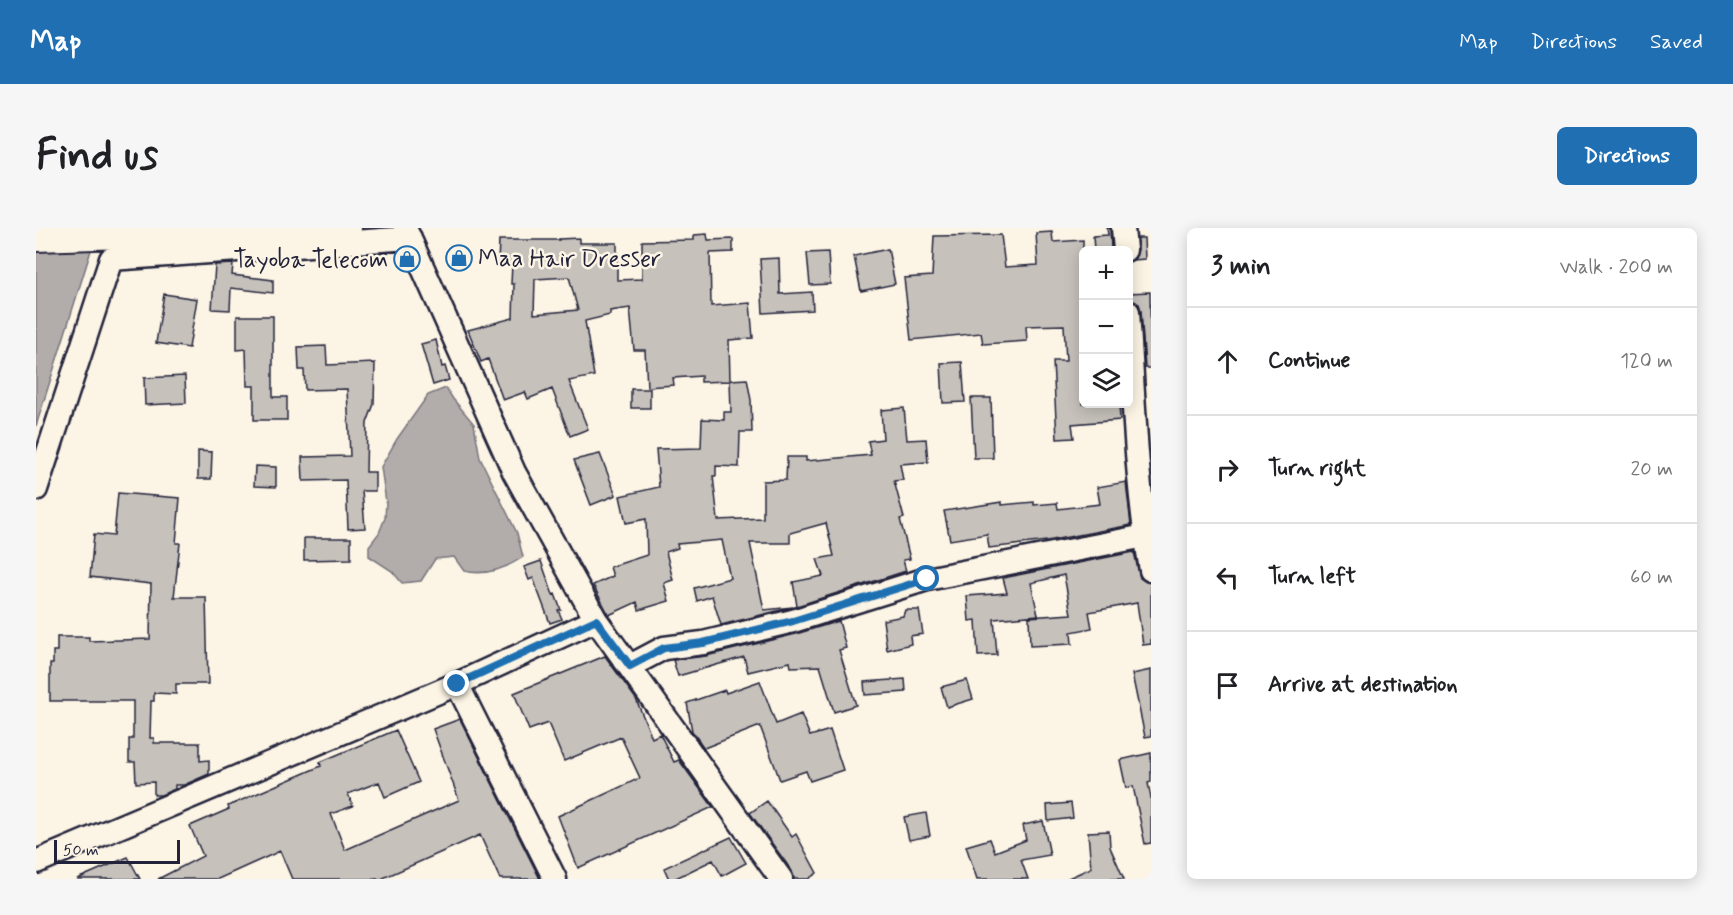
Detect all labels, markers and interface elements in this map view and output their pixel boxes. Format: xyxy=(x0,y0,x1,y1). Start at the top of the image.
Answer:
text: Map xyxy=(30,24,81,61)
text: Map xyxy=(1459,28,1498,56)
text: Directions xyxy=(1531,28,1617,56)
text: Saved xyxy=(1650,28,1703,56)
button: Directions xyxy=(1557,127,1697,185)
text: Find us xyxy=(36,129,158,184)
shop icon: Maa Hair Dresser xyxy=(444,243,474,273)
shop icon: Tayoba Telecom xyxy=(392,244,422,274)
place label: Maa Hair Dresser xyxy=(478,244,661,275)
place label: Tayoba Telecom xyxy=(233,245,388,276)
map controls xyxy=(1079,246,1133,408)
button: + xyxy=(1079,246,1133,300)
text: 3 min xyxy=(1211,250,1271,284)
text: Walk · 200 m xyxy=(1560,254,1673,281)
button: − xyxy=(1079,300,1133,354)
icon: ahead xyxy=(1211,345,1244,378)
text: Continue xyxy=(1268,347,1350,375)
text: 120 m xyxy=(1620,348,1673,375)
button: layers xyxy=(1079,354,1133,408)
icon: right xyxy=(1211,453,1244,486)
text: Turn right xyxy=(1268,455,1366,483)
text: 20 m xyxy=(1630,456,1673,483)
icon: left xyxy=(1211,561,1244,594)
text: Turn left xyxy=(1268,563,1356,591)
text: 60 m xyxy=(1630,564,1673,591)
route start xyxy=(913,565,939,591)
icon: arrive xyxy=(1211,669,1244,702)
route end xyxy=(443,670,469,696)
text: Arrive at destination xyxy=(1268,671,1458,699)
scale bar xyxy=(54,837,180,864)
text: 50 m xyxy=(63,840,99,861)

